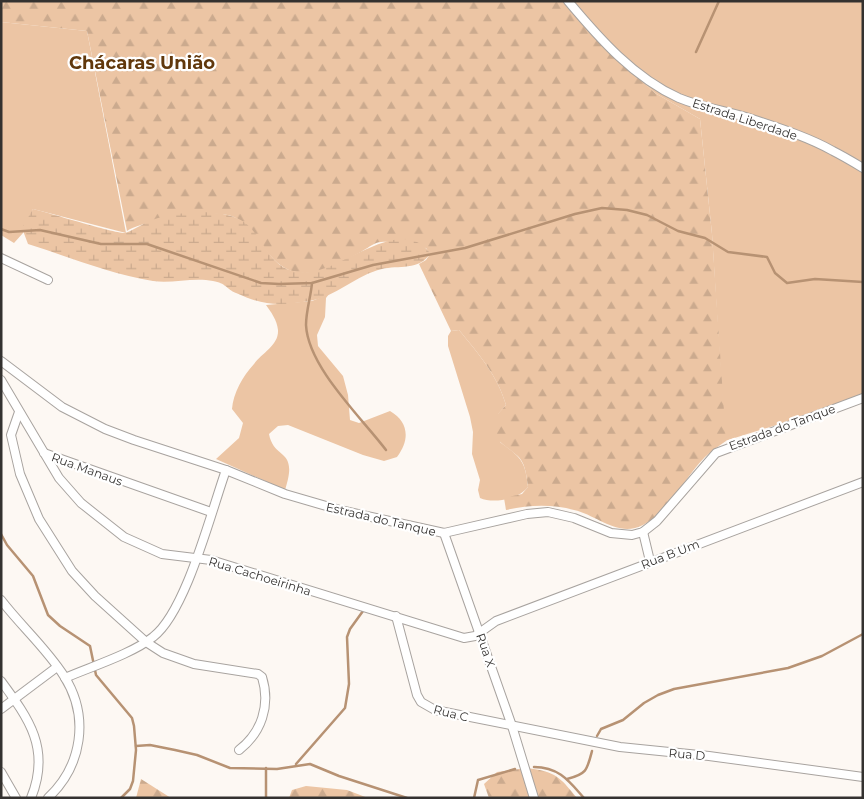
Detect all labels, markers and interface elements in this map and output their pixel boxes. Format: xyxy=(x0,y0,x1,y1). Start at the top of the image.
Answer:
district label: Chácaras União xyxy=(69,52,215,74)
street label: Estrada Liberdade xyxy=(691,95,799,143)
street label: Estrada do Tanque xyxy=(727,401,837,453)
street label: Rua Manaus xyxy=(49,449,125,489)
street label: Estrada do Tanque xyxy=(325,499,437,539)
street label: Rua B Um xyxy=(639,536,701,572)
street label: Rua Cachoeirinha xyxy=(207,553,313,599)
street label: Rua X xyxy=(473,631,499,669)
street label: Rua C xyxy=(432,701,470,725)
street label: Rua D xyxy=(668,745,706,763)

